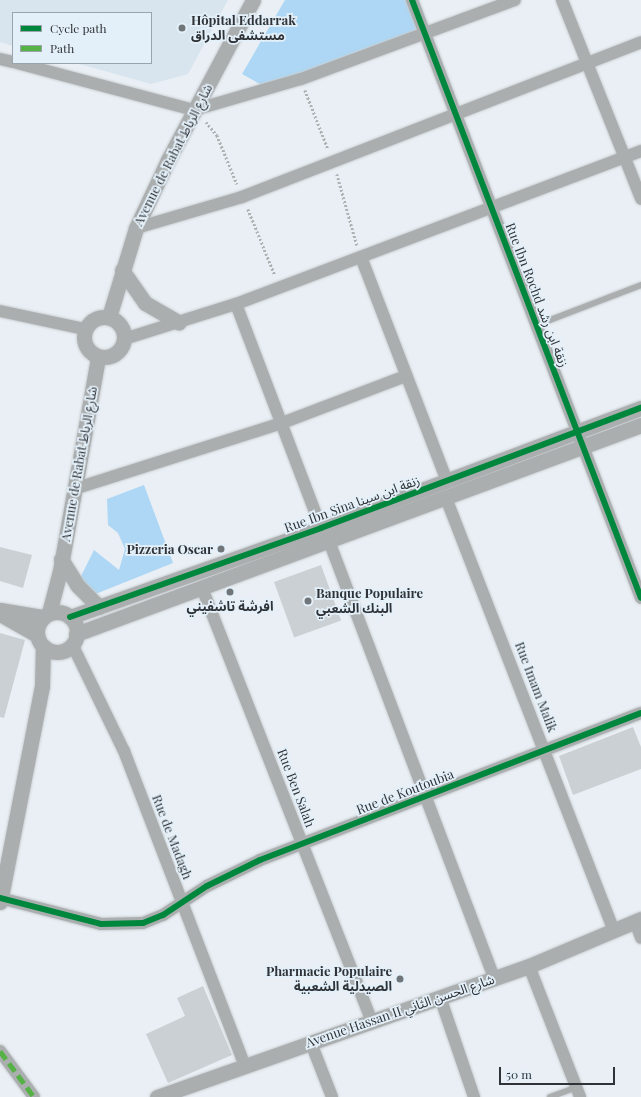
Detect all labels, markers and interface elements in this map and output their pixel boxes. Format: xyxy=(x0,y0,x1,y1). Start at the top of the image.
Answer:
legend xyxy=(12,12,152,64)
place label: Hôpital Eddarrak مستشفى الدراق xyxy=(191,13,296,44)
text: Cycle path xyxy=(50,20,107,36)
marker: Hôpital Eddarrak مستشفى الدراق xyxy=(176,22,188,34)
text: Path xyxy=(50,40,74,56)
street label: Avenue de Rabat شارع الرباط xyxy=(130,81,216,229)
street label: Rue Ibn Rochd زنقة ابن رشد xyxy=(502,221,572,369)
street label: Avenue de Rabat شارع الرباط xyxy=(58,385,100,543)
street label: Rue Ibn Sina زنقة ابن سينا xyxy=(282,472,422,536)
place label: Pizzeria Oscar xyxy=(126,541,213,557)
marker: Pizzeria Oscar xyxy=(216,544,226,554)
place label: Banque Populaire البنك الشعبي xyxy=(316,586,423,617)
marker: افرشة تاشفيني xyxy=(225,587,235,597)
marker: Banque Populaire البنك الشعبي xyxy=(303,596,313,606)
place label: افرشة تاشفيني xyxy=(187,598,273,614)
street label: Rue Imam Malik xyxy=(512,640,560,734)
street label: Rue Ben Salah xyxy=(274,747,318,829)
street label: Rue de Koutoubia xyxy=(354,766,456,818)
street label: Rue de Madagh xyxy=(149,792,195,882)
place label: Pharmacie Populaire الصيدلية الشعبية xyxy=(266,964,392,995)
street label: Avenue Hassan II شارع الحسن الثاني xyxy=(303,971,497,1051)
marker: Pharmacie Populaire الصيدلية الشعبية xyxy=(395,974,405,984)
scale bar xyxy=(501,1059,617,1085)
text: 50 m xyxy=(506,1066,532,1082)

